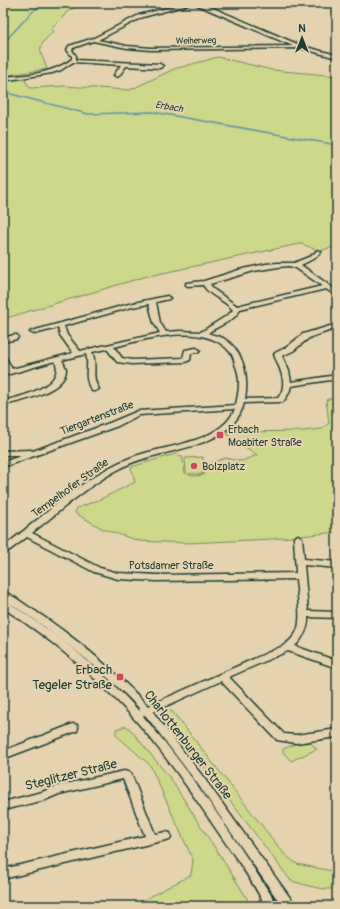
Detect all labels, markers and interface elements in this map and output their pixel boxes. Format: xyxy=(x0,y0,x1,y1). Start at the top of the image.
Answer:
north arrow xyxy=(282,18,322,58)
text: N xyxy=(298,22,306,35)
street label: Weiherweg xyxy=(176,35,217,47)
water label: Erbach xyxy=(154,99,185,115)
street label: Tiergartenstraße xyxy=(59,398,136,438)
place label: Erbach Moabiter Straße xyxy=(228,423,302,449)
marker: Erbach Moabiter Straße xyxy=(215,430,225,440)
street label: Tempelhofer Straße xyxy=(29,455,111,520)
place label: Bolzplatz xyxy=(202,460,246,473)
marker: Bolzplatz xyxy=(189,461,199,471)
street label: Potsdamer Straße xyxy=(129,559,214,572)
place label: Erbach Tegeler Straße xyxy=(32,662,113,693)
marker: Erbach Tegeler Straße xyxy=(115,672,125,682)
street label: Charlottenburger Straße xyxy=(140,687,236,803)
street label: Steglitzer Straße xyxy=(23,756,119,794)

